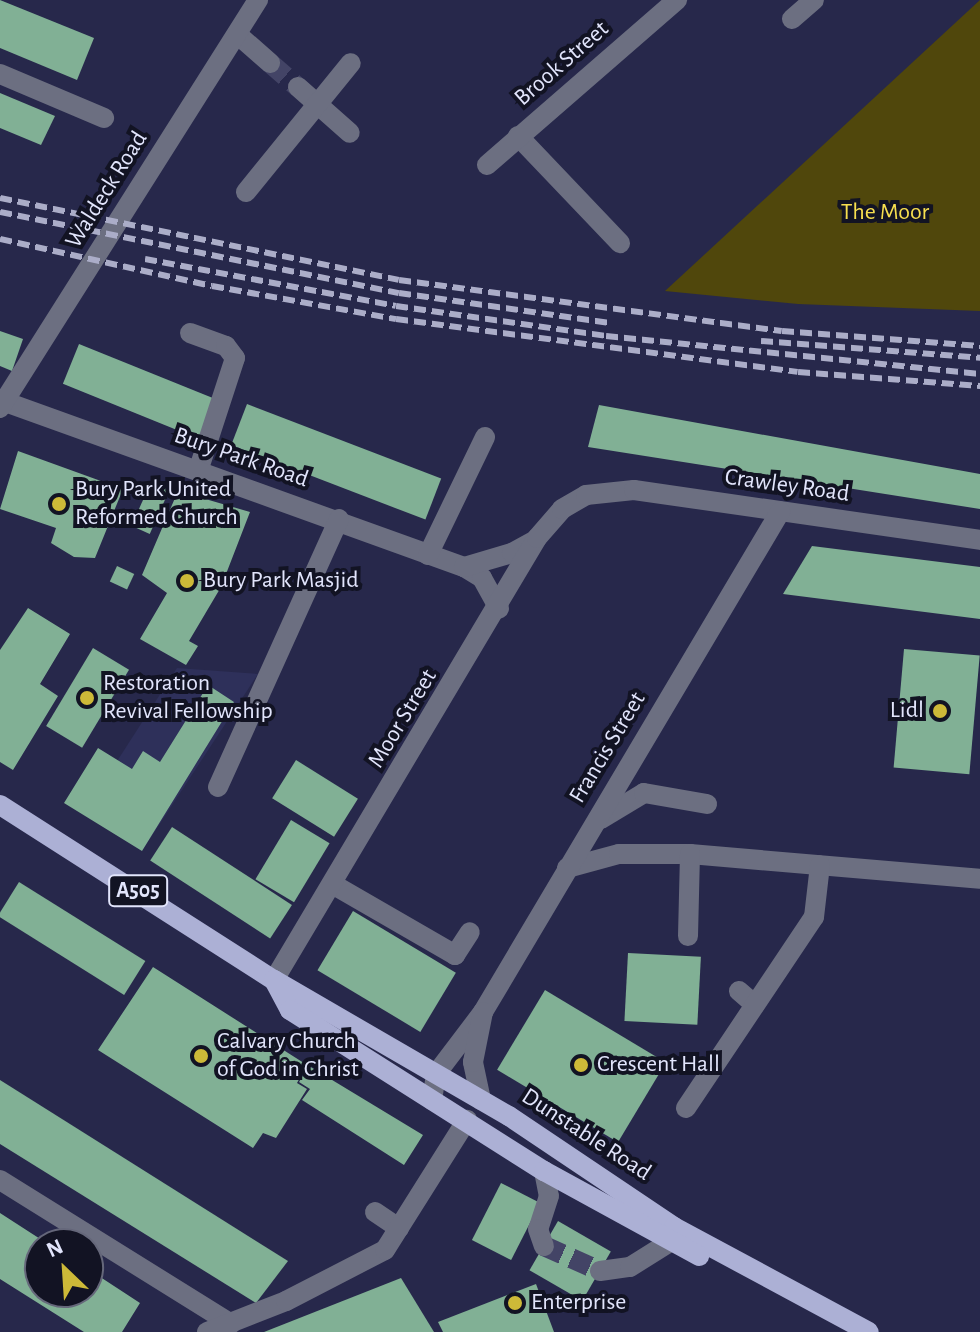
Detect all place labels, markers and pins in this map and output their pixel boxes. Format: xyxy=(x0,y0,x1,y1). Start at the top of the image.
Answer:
place label: Bury Park United Reformed Church xyxy=(75,476,238,532)
marker: Bury Park United Reformed Church xyxy=(50,495,68,513)
place label: Bury Park Masjid xyxy=(203,567,359,595)
marker: Bury Park Masjid xyxy=(178,572,196,590)
place label: Restoration Revival Fellowship xyxy=(103,670,273,726)
marker: Restoration Revival Fellowship xyxy=(78,689,96,707)
place label: Lidl xyxy=(890,697,924,725)
marker: Lidl xyxy=(931,702,949,720)
place label: Calvary Church of God in Christ xyxy=(217,1028,359,1084)
marker: Calvary Church of God in Christ xyxy=(192,1047,210,1065)
place label: Crescent Hall xyxy=(597,1051,720,1079)
marker: Crescent Hall xyxy=(572,1056,590,1074)
place label: Enterprise xyxy=(531,1289,626,1317)
marker: Enterprise xyxy=(506,1294,524,1312)

